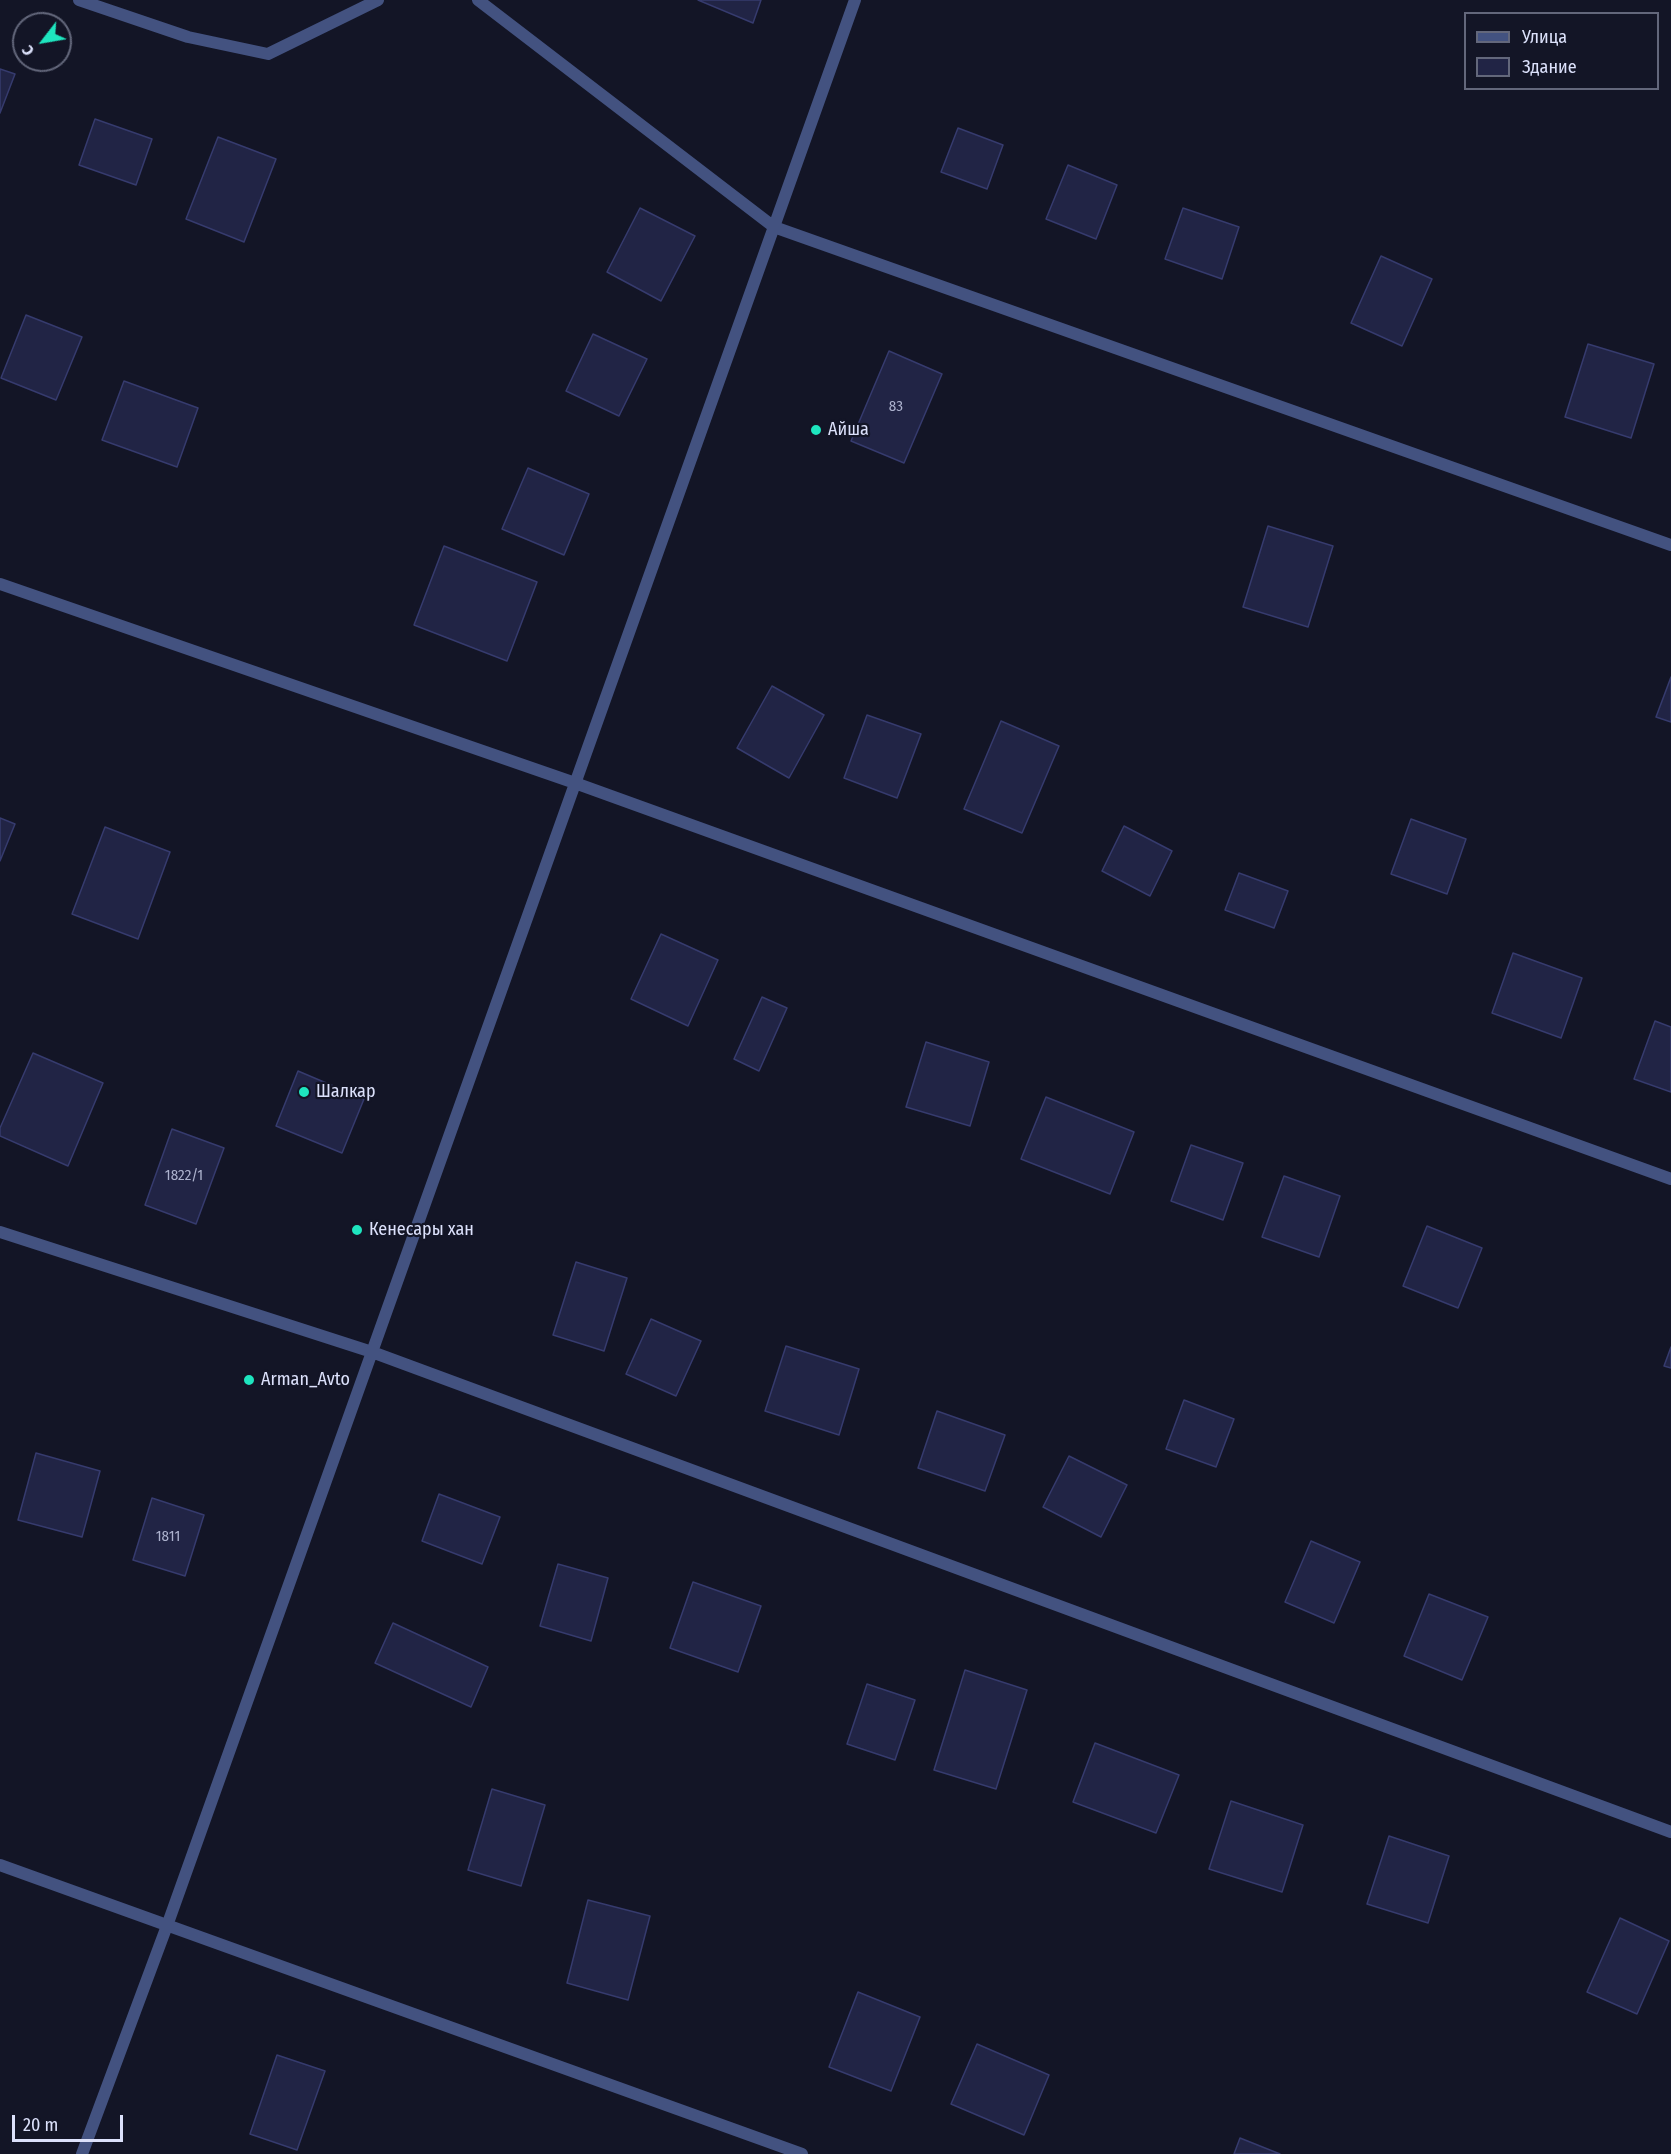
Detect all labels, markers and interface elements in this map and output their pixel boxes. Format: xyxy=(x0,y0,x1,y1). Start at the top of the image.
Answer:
north arrow xyxy=(12,12,72,72)
legend xyxy=(1464,12,1659,90)
text: Улица xyxy=(1522,26,1567,48)
text: С xyxy=(18,42,38,59)
text: Здание xyxy=(1522,56,1577,78)
house number: 83 xyxy=(889,398,903,416)
place label: Айша xyxy=(828,419,869,441)
marker: Айша xyxy=(809,423,823,437)
place label: Шалкар xyxy=(316,1081,375,1103)
marker: Шалкар xyxy=(297,1085,311,1099)
house number: 1822/1 xyxy=(165,1167,203,1185)
place label: Кенесары хан xyxy=(369,1219,474,1241)
marker: Кенесары хан xyxy=(350,1223,364,1237)
place label: Arman_Avto xyxy=(261,1369,350,1391)
marker: Arman_Avto xyxy=(242,1373,256,1387)
house number: 1811 xyxy=(156,1528,180,1546)
scale bar xyxy=(15,2103,126,2141)
text: 20 m xyxy=(23,2114,58,2136)

